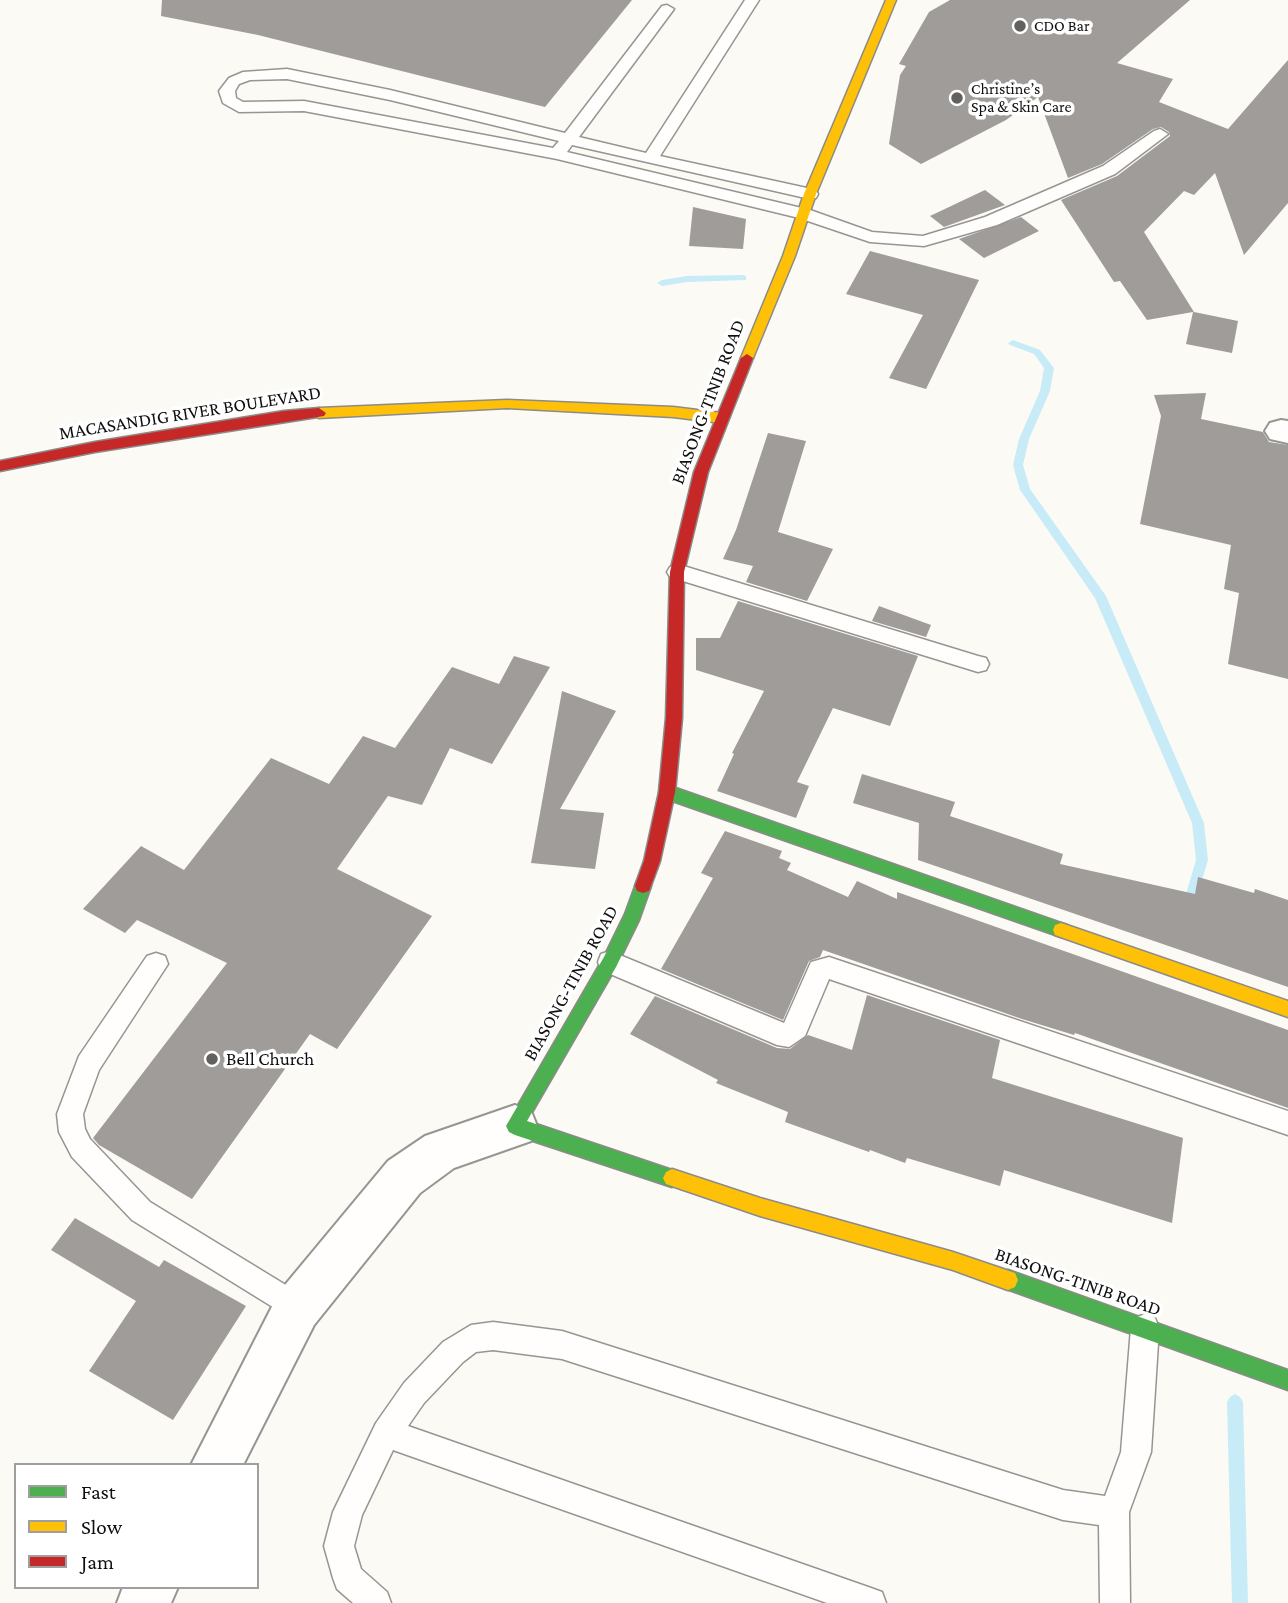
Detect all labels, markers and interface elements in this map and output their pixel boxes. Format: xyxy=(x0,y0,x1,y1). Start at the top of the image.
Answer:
place label: CDO Bar xyxy=(1034,16,1090,36)
marker: CDO Bar xyxy=(1012,18,1028,34)
place label: Christine’s Spa & Skin Care xyxy=(971,79,1071,117)
marker: Christine’s Spa & Skin Care xyxy=(949,90,965,106)
street label: BIASONG-TINIB ROAD xyxy=(666,317,750,487)
street label: MACASANDIG RIVER BOULEVARD xyxy=(57,381,323,445)
street label: BIASONG-TINIB ROAD xyxy=(519,901,623,1065)
place label: Bell Church xyxy=(226,1048,314,1070)
marker: Bell Church xyxy=(204,1051,220,1067)
street label: BIASONG-TINIB ROAD xyxy=(992,1243,1164,1321)
legend xyxy=(14,1463,259,1589)
text: Fast xyxy=(81,1480,116,1504)
text: Slow xyxy=(81,1515,122,1539)
text: Jam xyxy=(81,1550,114,1574)

